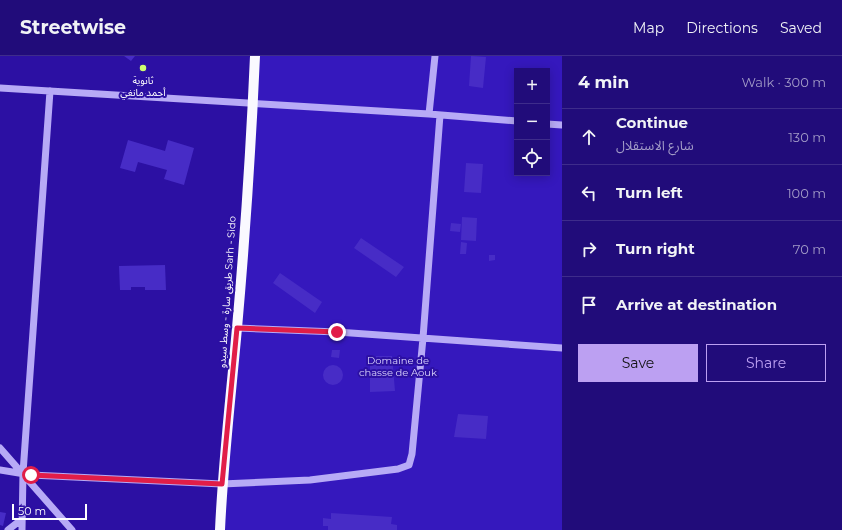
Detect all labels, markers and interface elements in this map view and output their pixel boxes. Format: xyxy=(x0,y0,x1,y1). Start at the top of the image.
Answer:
text: Streetwise xyxy=(20,16,126,39)
text: Map xyxy=(633,19,664,37)
text: Directions xyxy=(686,19,758,37)
text: Saved xyxy=(780,19,822,37)
marker: ثانوية أحمد مانغي xyxy=(138,63,148,73)
map controls xyxy=(514,68,550,176)
button: + xyxy=(514,68,550,104)
text: 4 min xyxy=(578,72,629,92)
place label: ثانوية أحمد مانغي xyxy=(120,74,166,100)
text: Walk · 300 m xyxy=(741,74,826,90)
button: − xyxy=(514,104,550,140)
text: Continue xyxy=(616,113,688,132)
icon: ahead xyxy=(578,126,600,148)
text: 130 m xyxy=(788,129,826,145)
text: شارع الاستقلال xyxy=(616,137,694,153)
button: locate xyxy=(514,140,550,176)
icon: left xyxy=(578,182,600,204)
text: Turn left xyxy=(616,183,683,202)
text: 100 m xyxy=(787,185,826,201)
street label: طريق سارة - وسط سيدو Sarh - Sido xyxy=(215,216,239,368)
icon: right xyxy=(578,238,600,260)
text: Turn right xyxy=(616,239,695,258)
text: 70 m xyxy=(793,241,826,257)
icon: arrive xyxy=(578,294,600,316)
text: Arrive at destination xyxy=(616,295,777,314)
route end xyxy=(328,323,346,341)
button: Save xyxy=(578,344,698,382)
button: Share xyxy=(706,344,826,382)
park label: Domaine de chasse de Aouk xyxy=(359,354,437,379)
route start xyxy=(22,466,40,484)
scale bar xyxy=(12,502,87,521)
text: 50 m xyxy=(18,504,46,518)

